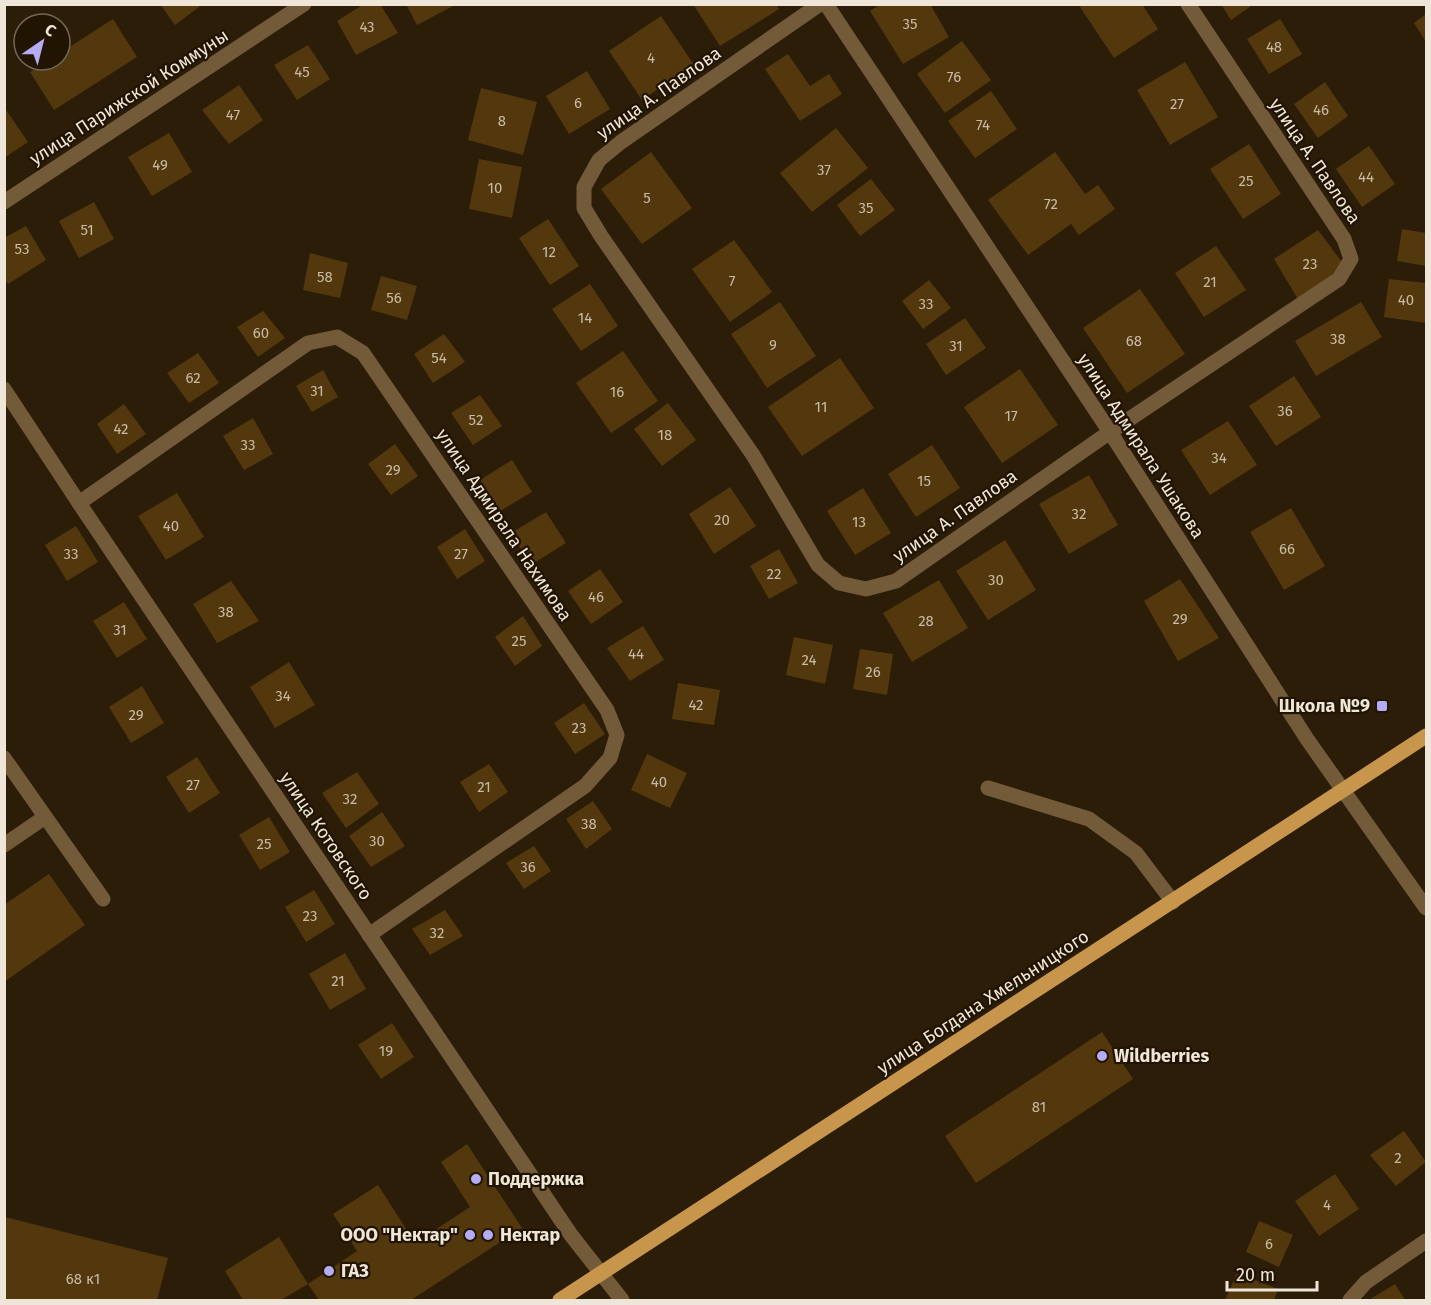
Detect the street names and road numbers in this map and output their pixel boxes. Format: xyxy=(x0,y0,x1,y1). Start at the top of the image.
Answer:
street label: улица Парижской Коммуны xyxy=(25,24,233,170)
street label: улица А. Павлова xyxy=(593,42,725,144)
street label: улица А. Павлова xyxy=(1265,94,1365,228)
street label: улица Адмирала Ушакова xyxy=(1073,349,1209,543)
street label: улица Адмирала Нахимова xyxy=(431,425,577,625)
street label: улица А. Павлова xyxy=(889,465,1021,567)
street label: улица Котовского xyxy=(275,768,377,904)
street label: улица Богдана Хмельницкого xyxy=(873,925,1093,1079)

